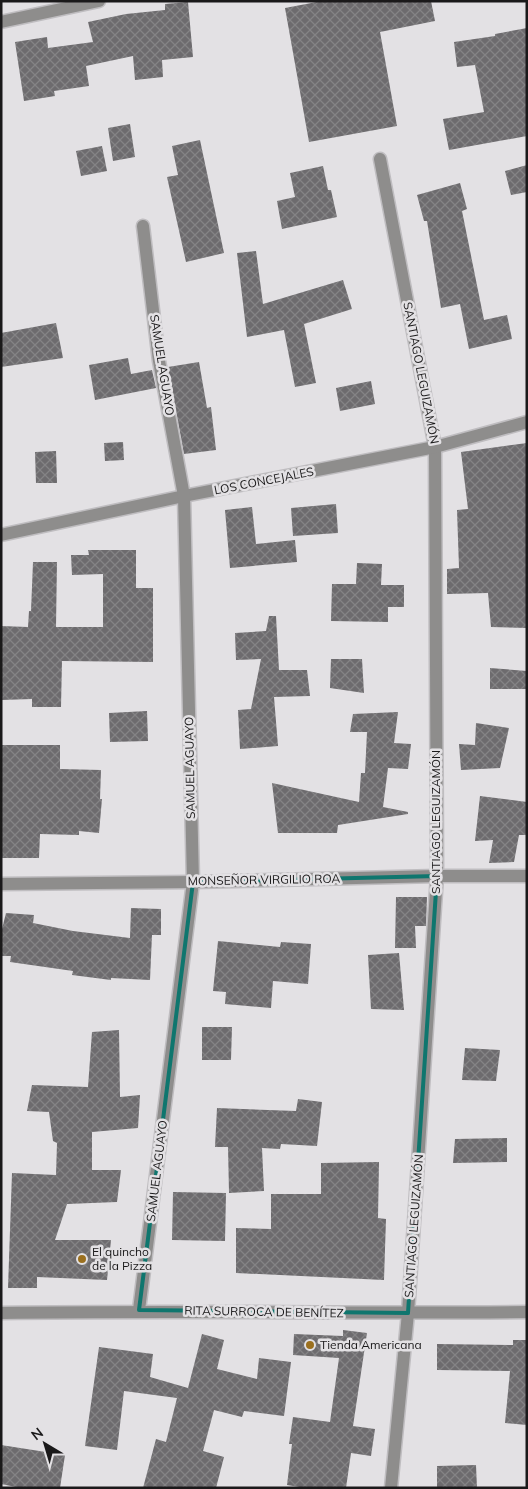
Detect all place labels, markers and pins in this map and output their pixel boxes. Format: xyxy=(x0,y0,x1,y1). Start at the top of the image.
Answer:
place label: El quincho de la Pizza xyxy=(92,1244,152,1273)
marker: El quincho de la Pizza xyxy=(76,1253,88,1265)
place label: Tienda Americana xyxy=(320,1337,422,1352)
marker: Tienda Americana xyxy=(304,1339,316,1351)

